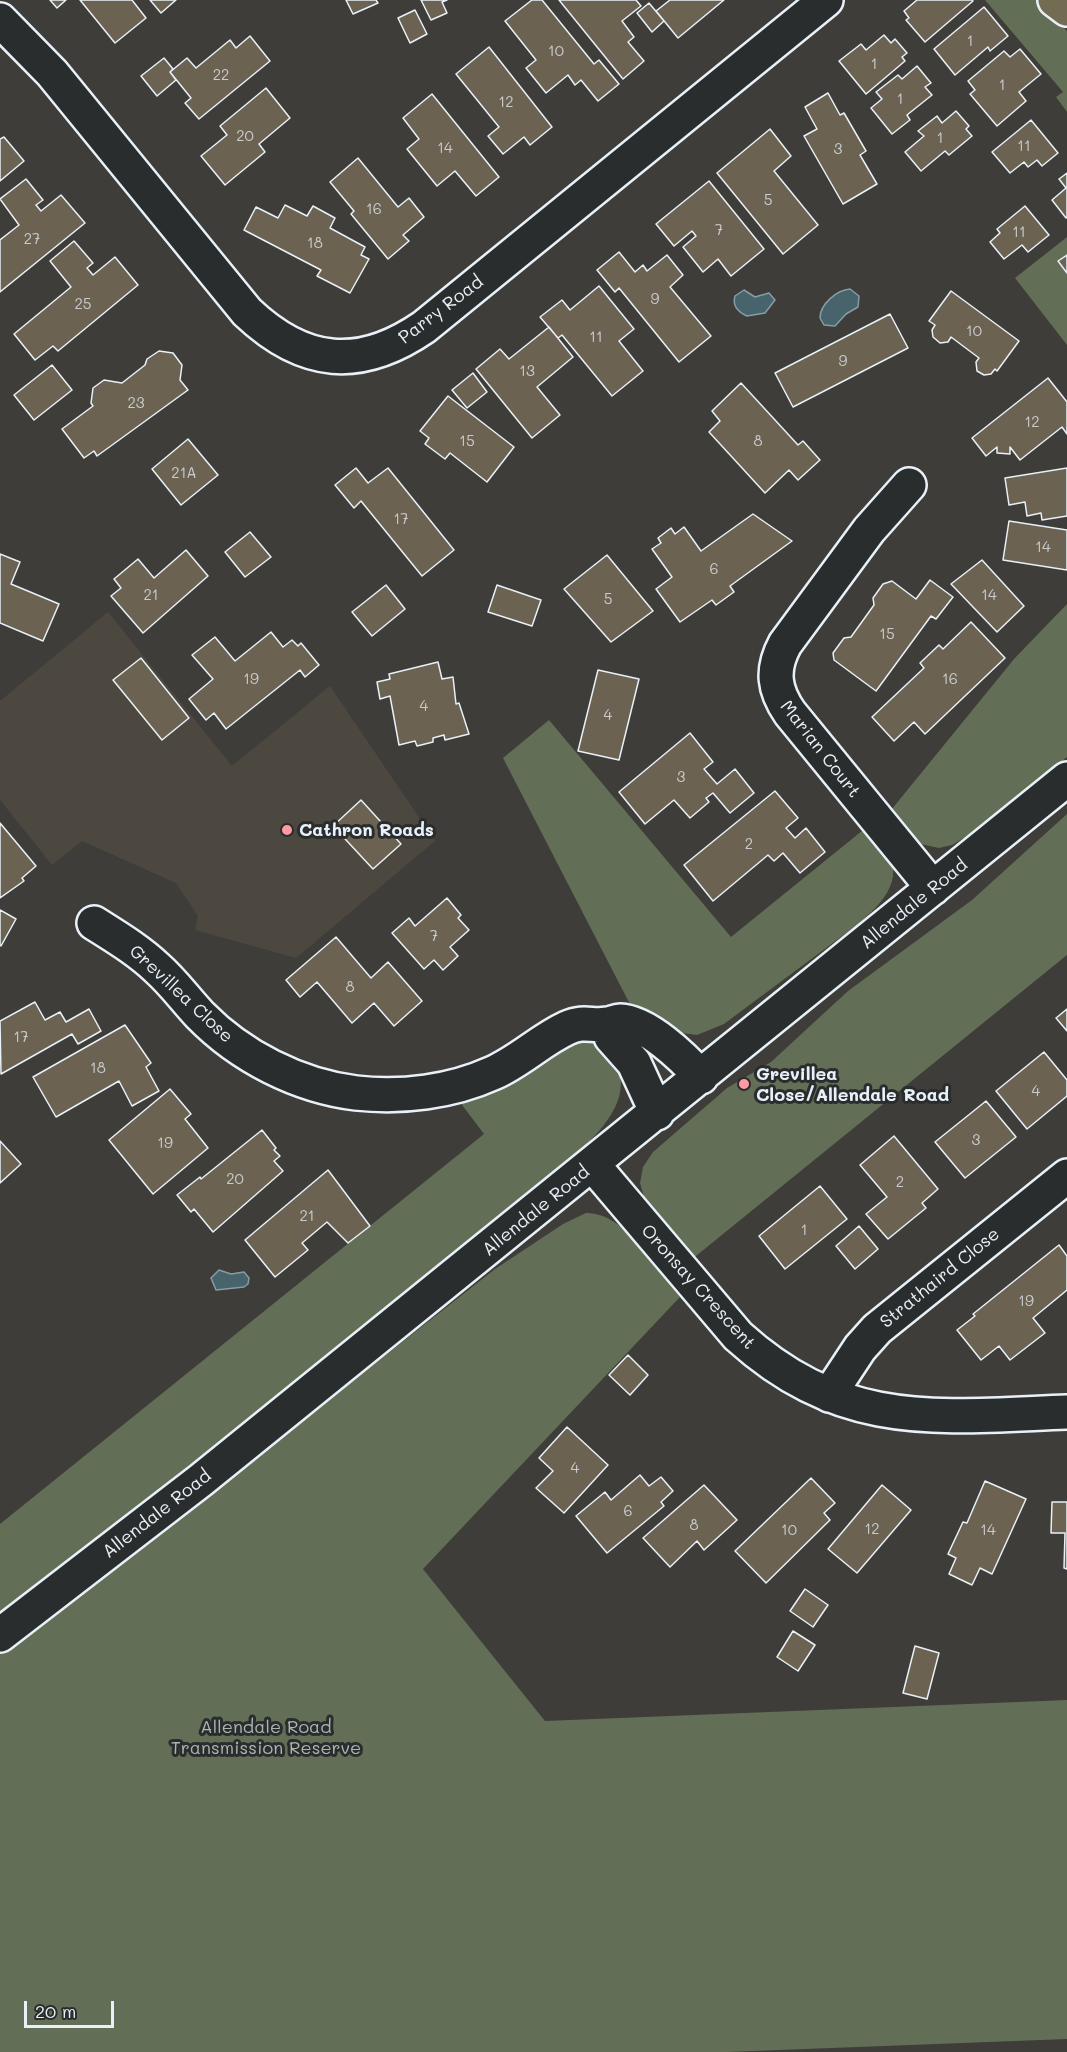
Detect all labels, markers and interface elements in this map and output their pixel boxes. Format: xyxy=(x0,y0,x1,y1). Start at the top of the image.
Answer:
house number: 1 xyxy=(967,32,973,50)
house number: 10 xyxy=(548,42,564,60)
house number: 1 xyxy=(871,55,877,73)
house number: 22 xyxy=(213,66,229,84)
house number: 1 xyxy=(999,76,1005,94)
house number: 1 xyxy=(897,90,903,108)
house number: 12 xyxy=(498,93,514,111)
house number: 20 xyxy=(236,127,254,145)
house number: 1 xyxy=(937,129,943,147)
house number: 11 xyxy=(1017,137,1031,155)
house number: 14 xyxy=(437,139,453,157)
house number: 3 xyxy=(834,140,842,158)
house number: 5 xyxy=(764,191,772,209)
house number: 16 xyxy=(366,200,382,218)
house number: 7 xyxy=(715,221,723,239)
house number: 11 xyxy=(1012,223,1026,241)
house number: 27 xyxy=(24,230,40,248)
house number: 18 xyxy=(307,234,323,252)
street label: Parry Road xyxy=(394,271,488,349)
house number: 9 xyxy=(651,290,659,308)
house number: 25 xyxy=(74,295,92,313)
house number: 10 xyxy=(966,322,982,340)
house number: 11 xyxy=(589,328,603,346)
house number: 9 xyxy=(839,352,847,370)
house number: 13 xyxy=(519,362,535,380)
house number: 23 xyxy=(127,394,145,412)
house number: 12 xyxy=(1024,413,1040,431)
house number: 15 xyxy=(459,432,475,450)
house number: 8 xyxy=(753,432,763,450)
house number: 21A xyxy=(171,464,197,482)
house number: 17 xyxy=(393,510,409,528)
house number: 14 xyxy=(1035,538,1051,556)
house number: 6 xyxy=(709,560,719,578)
house number: 21 xyxy=(143,586,159,604)
house number: 14 xyxy=(981,586,997,604)
house number: 5 xyxy=(604,590,612,608)
house number: 15 xyxy=(879,625,895,643)
house number: 19 xyxy=(243,670,259,688)
house number: 16 xyxy=(942,670,958,688)
street label: Marian Court xyxy=(775,696,865,802)
house number: 4 xyxy=(420,697,428,715)
house number: 4 xyxy=(604,706,612,724)
house number: 3 xyxy=(677,768,685,786)
place label: Cathron Roads xyxy=(299,819,434,841)
marker: Cathron Roads xyxy=(280,823,294,837)
house number: 2 xyxy=(745,835,753,853)
street label: Allendale Road xyxy=(856,854,972,954)
house number: 7 xyxy=(430,927,438,945)
street label: Grevillea Close xyxy=(125,941,237,1047)
house number: 8 xyxy=(345,978,355,996)
house number: 17 xyxy=(13,1028,29,1046)
house number: 18 xyxy=(90,1059,106,1077)
place label: Grevillea Close/Allendale Road xyxy=(756,1063,949,1106)
marker: Grevillea Close/Allendale Road xyxy=(737,1077,751,1091)
house number: 4 xyxy=(1032,1082,1040,1100)
house number: 3 xyxy=(972,1131,980,1149)
house number: 19 xyxy=(157,1134,173,1152)
street label: Allendale Road xyxy=(478,1161,594,1261)
house number: 20 xyxy=(226,1170,244,1188)
house number: 2 xyxy=(896,1173,904,1191)
house number: 21 xyxy=(299,1207,315,1225)
street label: Oronsay Crescent xyxy=(636,1220,760,1354)
house number: 1 xyxy=(801,1221,807,1239)
street label: Strathaird Close xyxy=(876,1223,1004,1333)
house number: 19 xyxy=(1018,1292,1034,1310)
house number: 4 xyxy=(571,1459,579,1477)
street label: Allendale Road xyxy=(99,1465,215,1563)
house number: 6 xyxy=(623,1502,633,1520)
house number: 8 xyxy=(689,1516,699,1534)
house number: 12 xyxy=(864,1520,880,1538)
house number: 10 xyxy=(781,1521,797,1539)
house number: 14 xyxy=(980,1521,996,1539)
park label: Allendale Road Transmission Reserve xyxy=(171,1716,361,1758)
scale bar xyxy=(27,1989,117,2027)
text: 20 m xyxy=(35,1999,76,2023)

